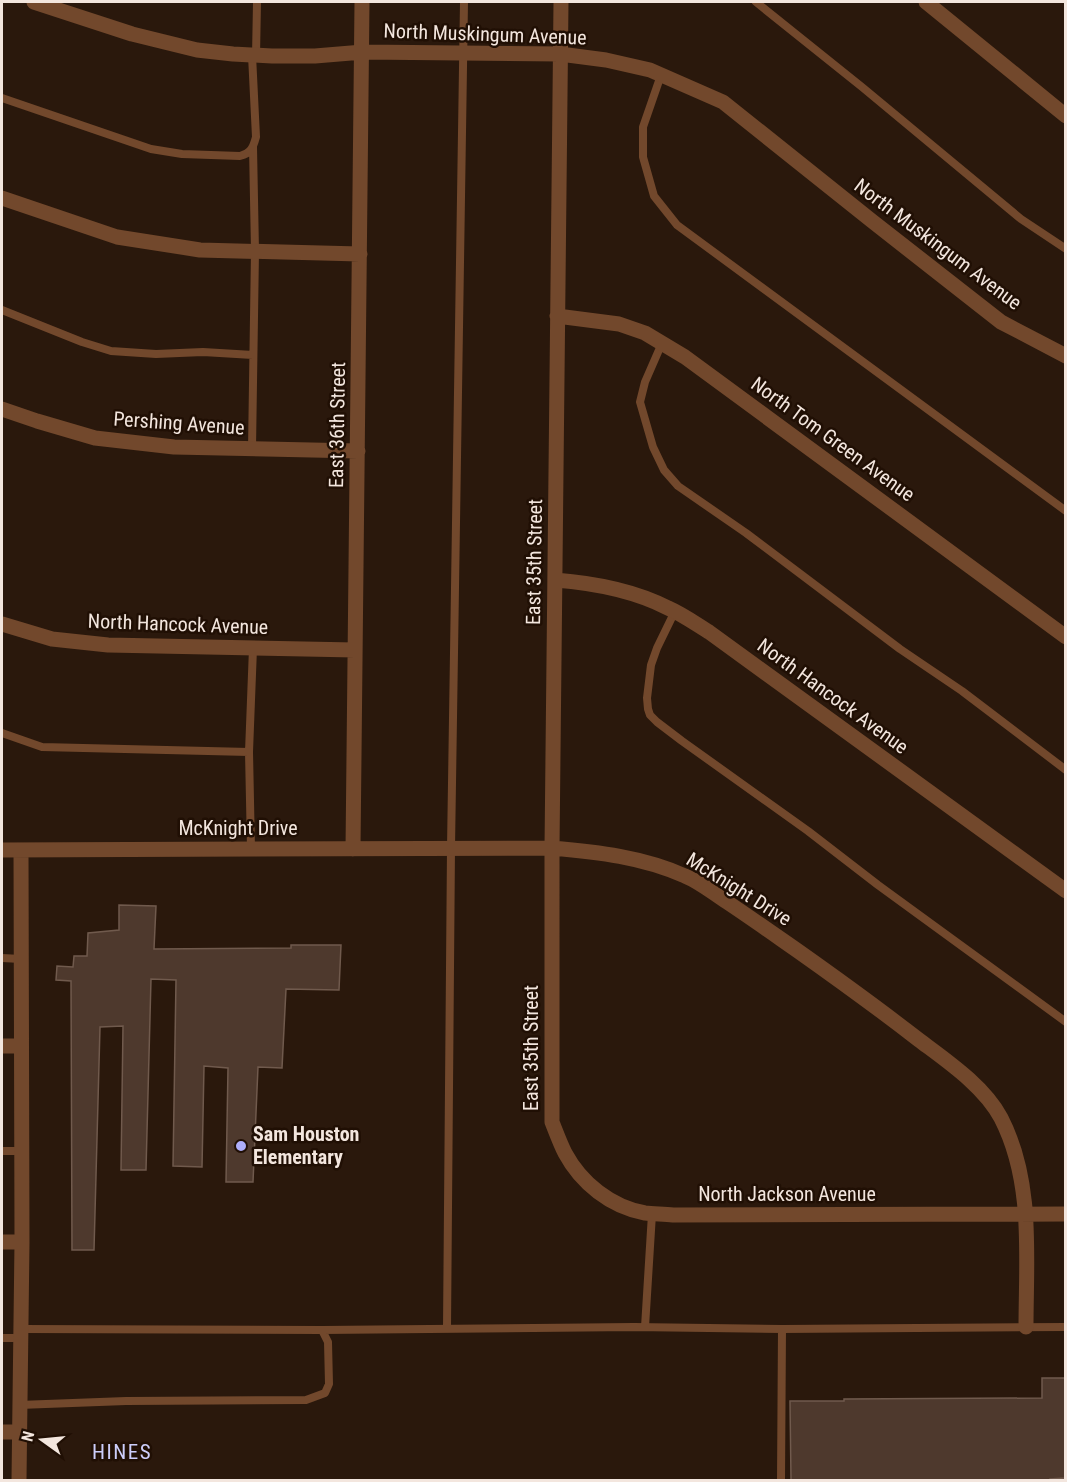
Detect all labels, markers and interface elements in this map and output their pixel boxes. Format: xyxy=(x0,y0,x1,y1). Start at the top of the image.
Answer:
street label: North Muskingum Avenue xyxy=(383,18,587,50)
street label: North Muskingum Avenue xyxy=(850,173,1026,315)
street label: East 36th Street xyxy=(324,362,350,488)
street label: North Tom Green Avenue xyxy=(747,372,919,506)
street label: Pershing Avenue xyxy=(113,406,245,440)
street label: East 35th Street xyxy=(521,499,547,625)
street label: North Hancock Avenue xyxy=(87,609,269,639)
street label: North Hancock Avenue xyxy=(753,633,913,759)
street label: McKnight Drive xyxy=(178,816,298,840)
street label: McKnight Drive xyxy=(682,847,796,931)
street label: East 35th Street xyxy=(519,985,543,1111)
place label: Sam Houston Elementary xyxy=(253,1122,359,1169)
marker: Sam Houston Elementary xyxy=(234,1139,248,1153)
street label: North Jackson Avenue xyxy=(698,1182,876,1206)
north arrow xyxy=(12,1410,72,1470)
text: N xyxy=(18,1429,38,1443)
district label: HINES xyxy=(92,1440,152,1464)

